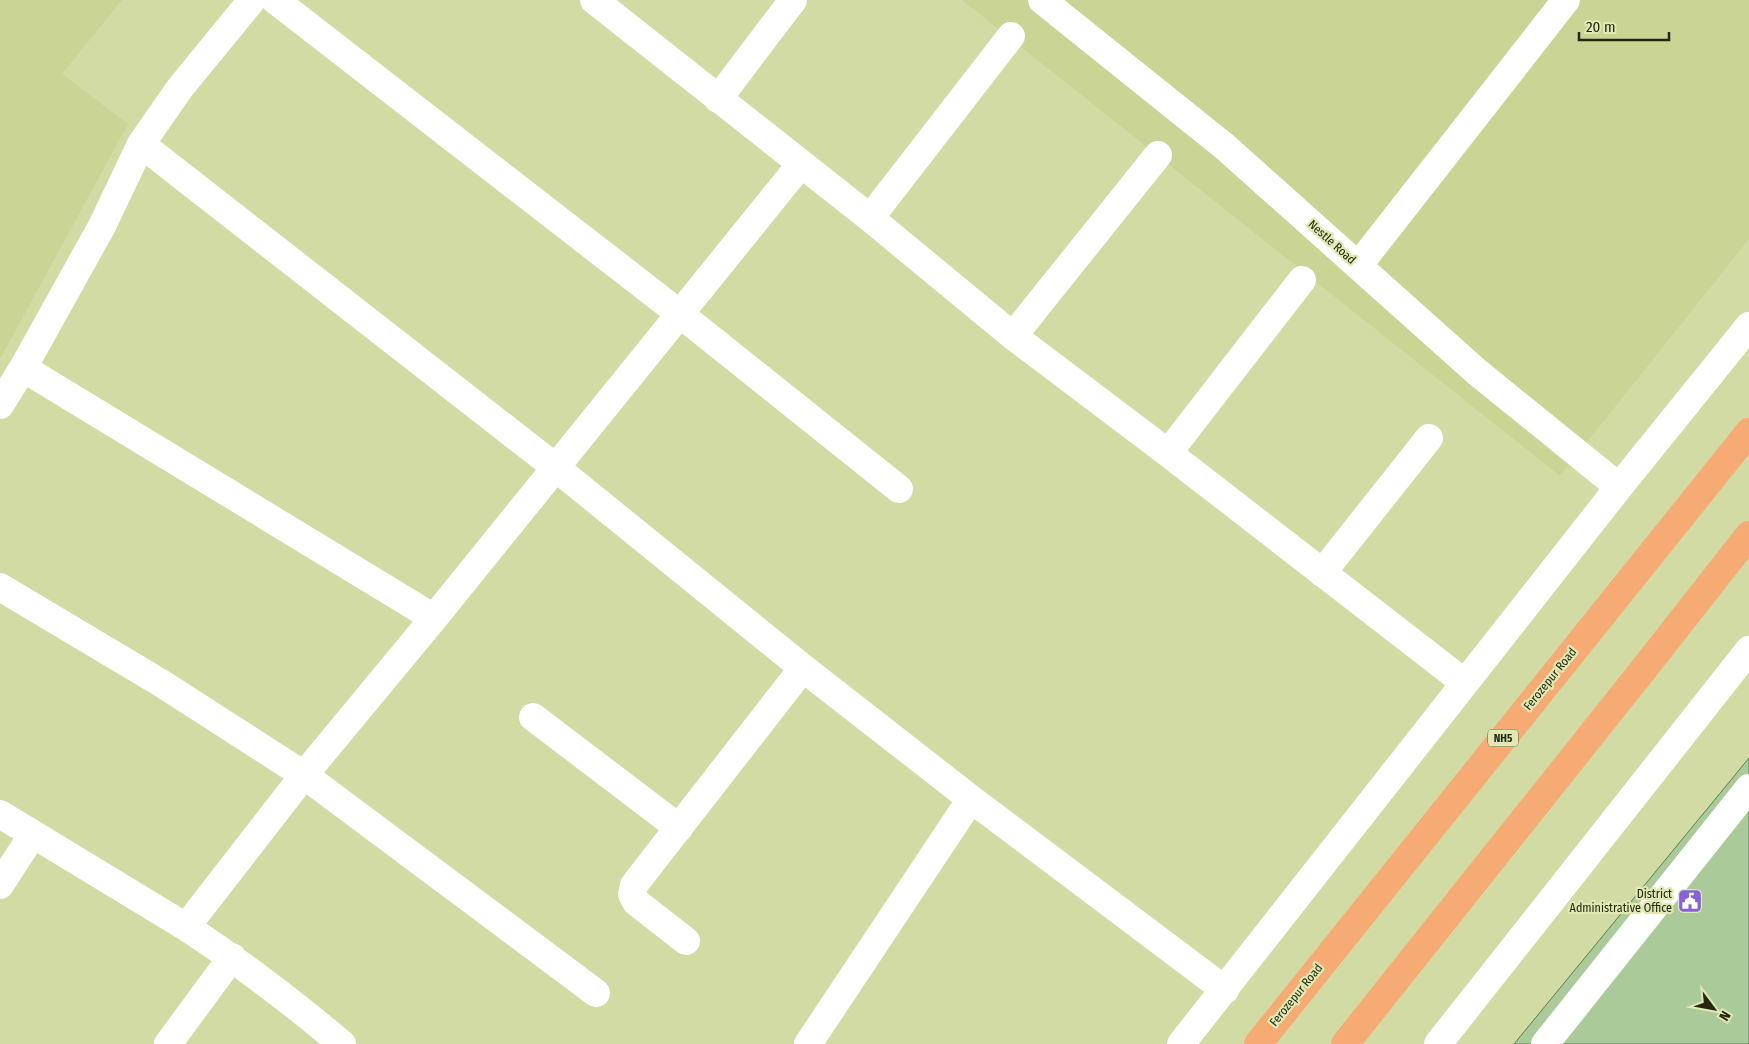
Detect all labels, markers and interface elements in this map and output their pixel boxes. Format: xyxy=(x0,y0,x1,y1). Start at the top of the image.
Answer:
scale bar xyxy=(1579,10,1669,42)
text: 20 m xyxy=(1586,18,1616,36)
street label: Nestle Road xyxy=(1305,217,1359,267)
street label: Ferozepur Road xyxy=(1521,645,1579,713)
road number: NH5 xyxy=(1488,730,1518,746)
place label: District Administrative Office xyxy=(1570,887,1672,915)
public building icon: District Administrative Office xyxy=(1677,888,1703,914)
street label: Ferozepur Road xyxy=(1267,961,1325,1029)
north arrow xyxy=(1689,984,1739,1034)
text: N xyxy=(1715,1008,1734,1024)

